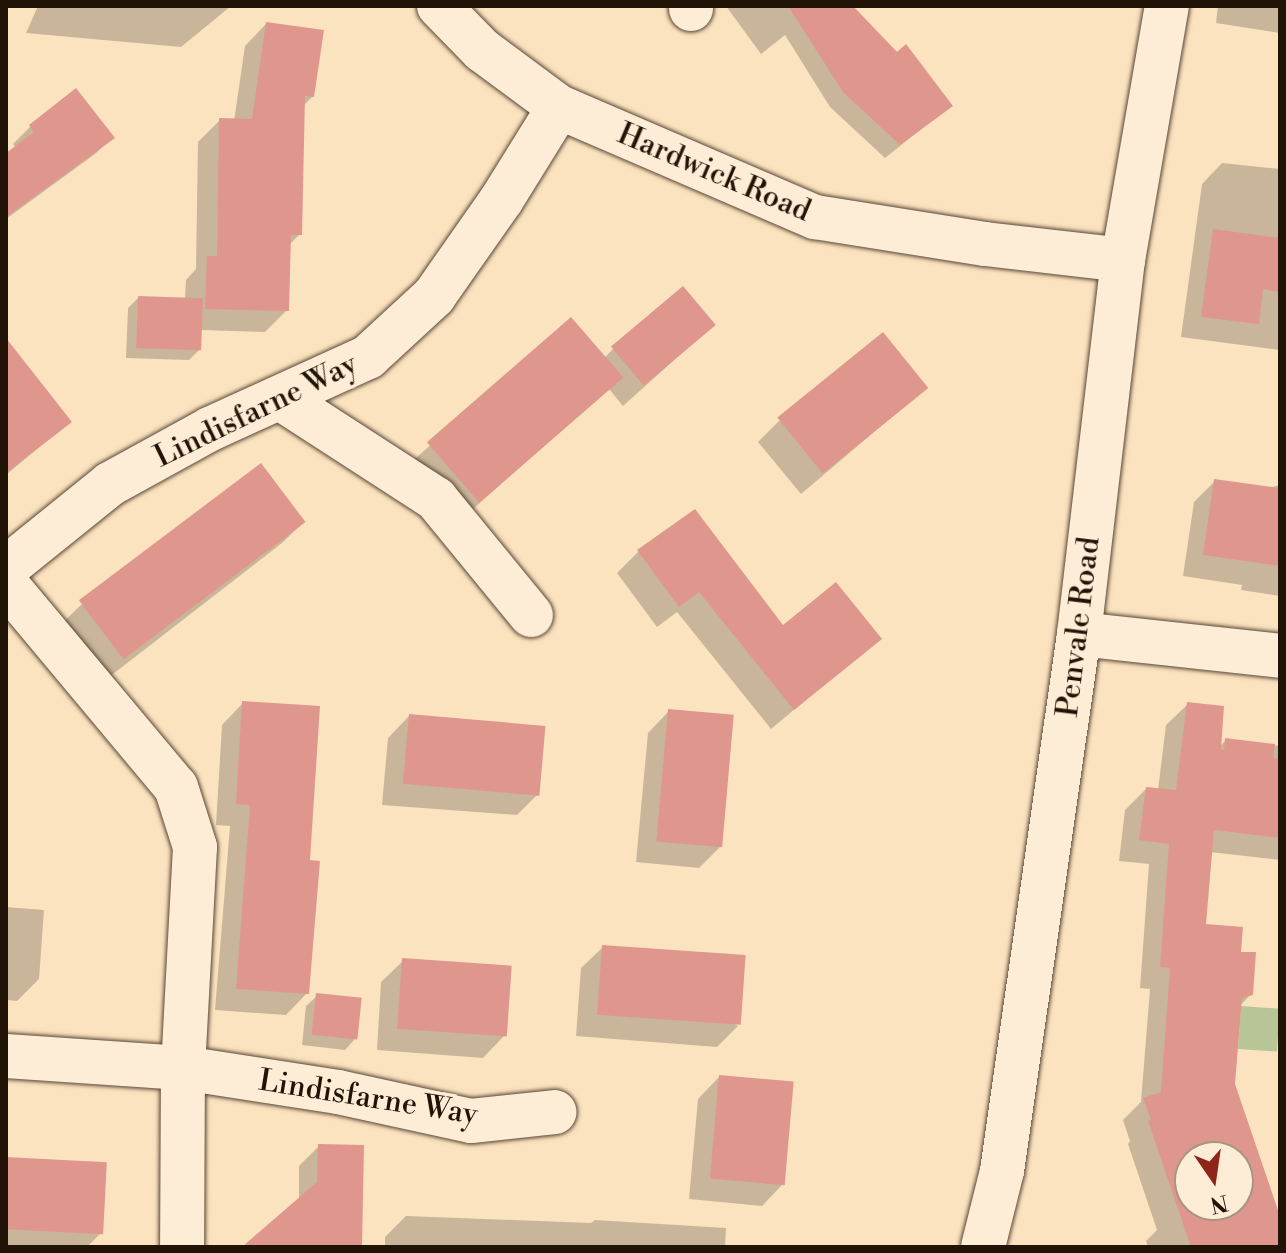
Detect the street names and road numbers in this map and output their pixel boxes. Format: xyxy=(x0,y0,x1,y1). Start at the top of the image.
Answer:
street label: Hardwick Road xyxy=(612,116,816,230)
street label: Lindisfarne Way xyxy=(149,346,363,476)
street label: Penvale Road xyxy=(1050,535,1108,719)
street label: Lindisfarne Way xyxy=(256,1063,480,1133)

